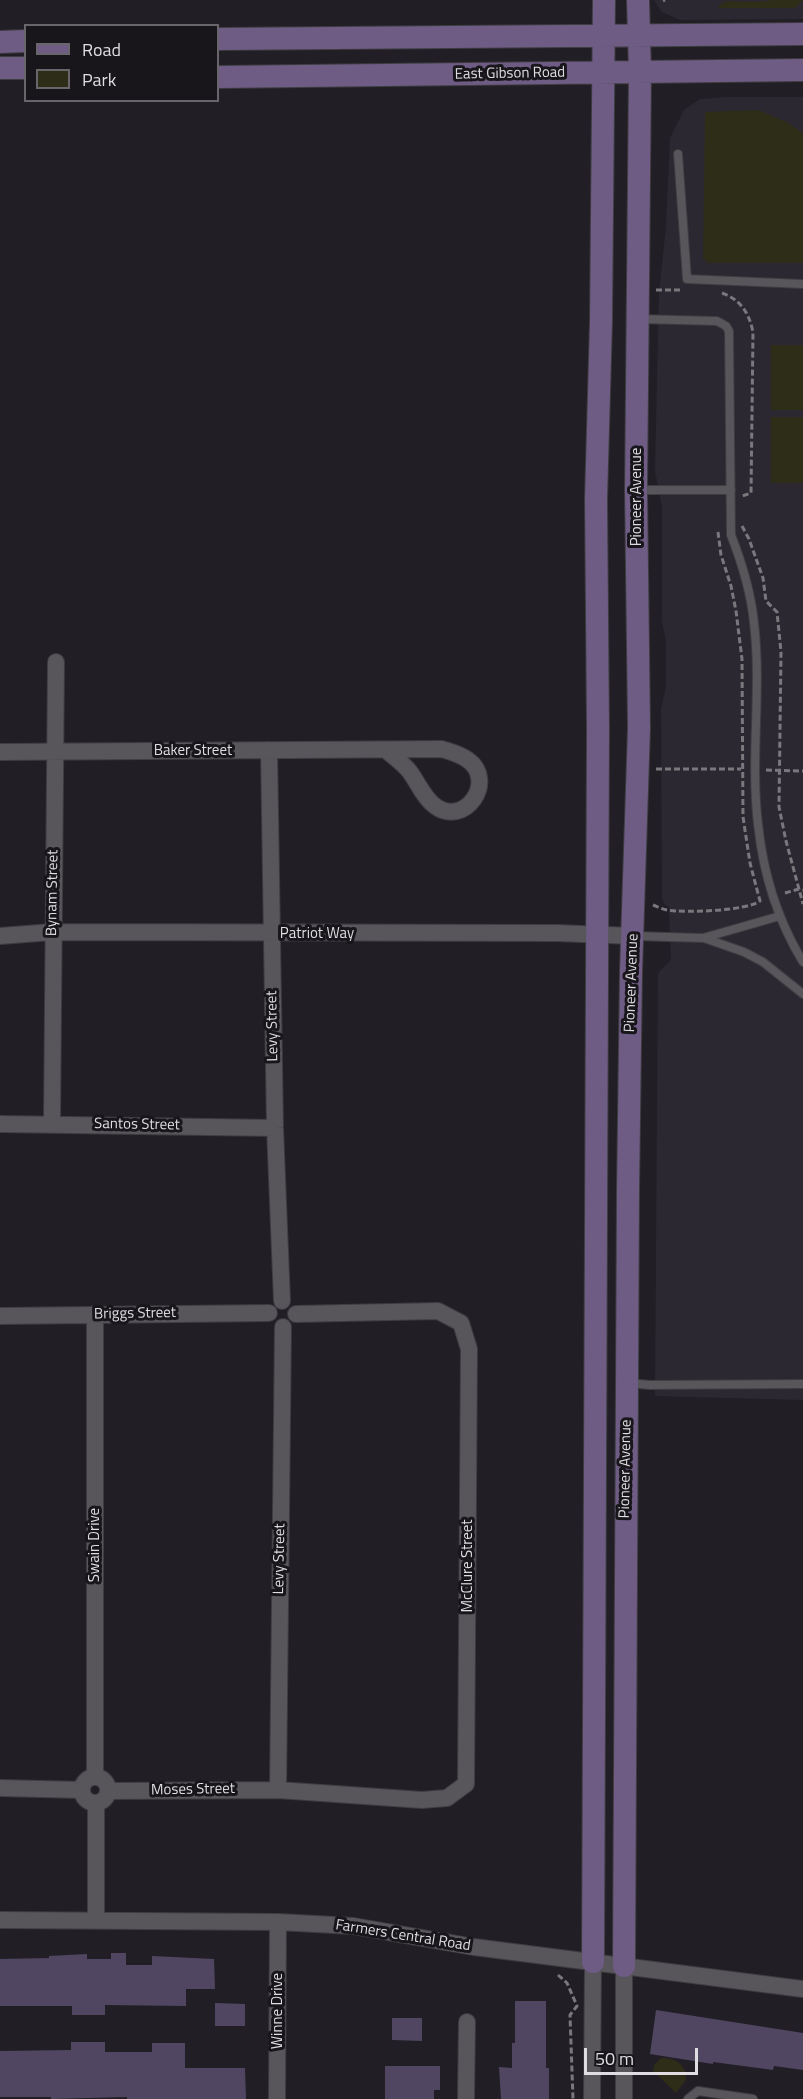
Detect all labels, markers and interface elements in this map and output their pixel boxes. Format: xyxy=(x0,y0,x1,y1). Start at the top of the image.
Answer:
legend xyxy=(24,24,219,102)
text: Road xyxy=(82,36,121,63)
street label: East Gibson Road xyxy=(455,64,565,84)
text: Park xyxy=(82,66,116,93)
street label: Pioneer Avenue xyxy=(628,448,646,546)
street label: Baker Street xyxy=(154,742,232,760)
street label: Bynam Street xyxy=(43,850,63,936)
street label: Patriot Way xyxy=(280,925,354,943)
street label: Pioneer Avenue xyxy=(621,933,643,1033)
street label: Levy Street xyxy=(263,990,283,1062)
street label: Santos Street xyxy=(94,1115,180,1135)
street label: Briggs Street xyxy=(94,1304,176,1324)
street label: Pioneer Avenue xyxy=(616,1419,636,1519)
street label: Swain Drive xyxy=(86,1508,104,1582)
street label: McClure Street xyxy=(459,1519,477,1613)
street label: Levy Street xyxy=(270,1523,290,1595)
street label: Moses Street xyxy=(151,1780,235,1800)
street label: Farmers Central Road xyxy=(334,1916,472,1956)
street label: Winne Drive xyxy=(269,1973,287,2049)
scale bar xyxy=(587,2036,701,2074)
text: 50 m xyxy=(595,2045,634,2072)

